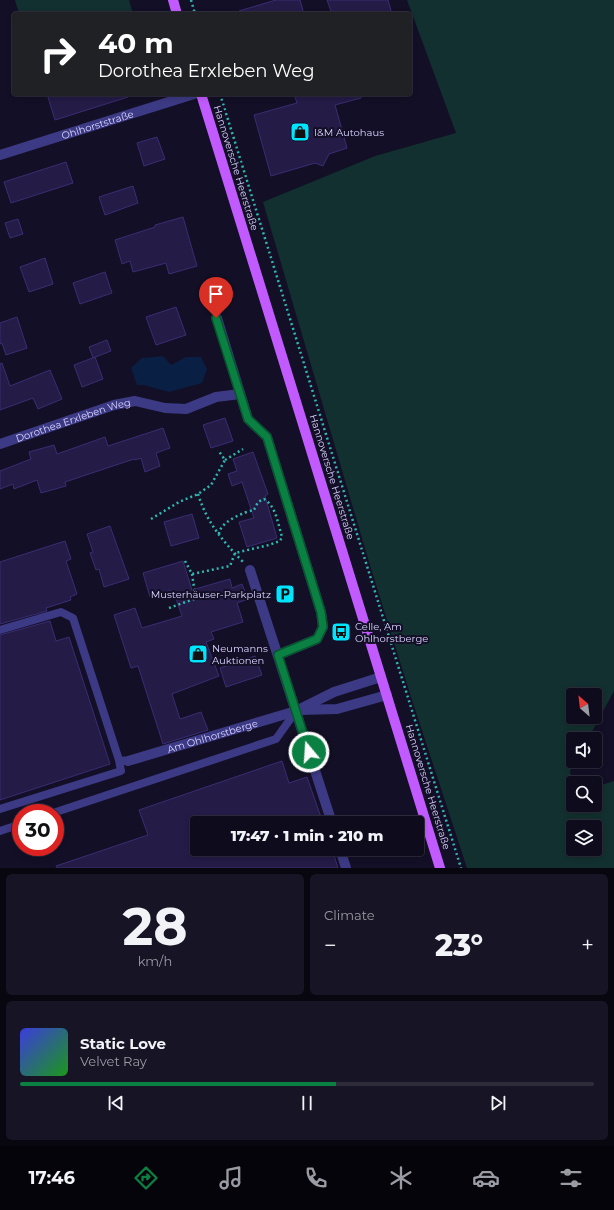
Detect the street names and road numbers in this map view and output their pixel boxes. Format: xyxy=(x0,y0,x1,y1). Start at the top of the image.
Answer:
street label: Hannoversche Heerstraße xyxy=(211,104,261,232)
street label: Ohlhorststraße xyxy=(60,107,135,142)
street label: Dorothea Erxleben Weg xyxy=(14,395,132,445)
street label: Hannoversche Heerstraße xyxy=(307,413,357,541)
street label: Am Ohlhorstberge xyxy=(165,716,259,756)
street label: Hannoversche Heerstraße xyxy=(403,723,453,851)

